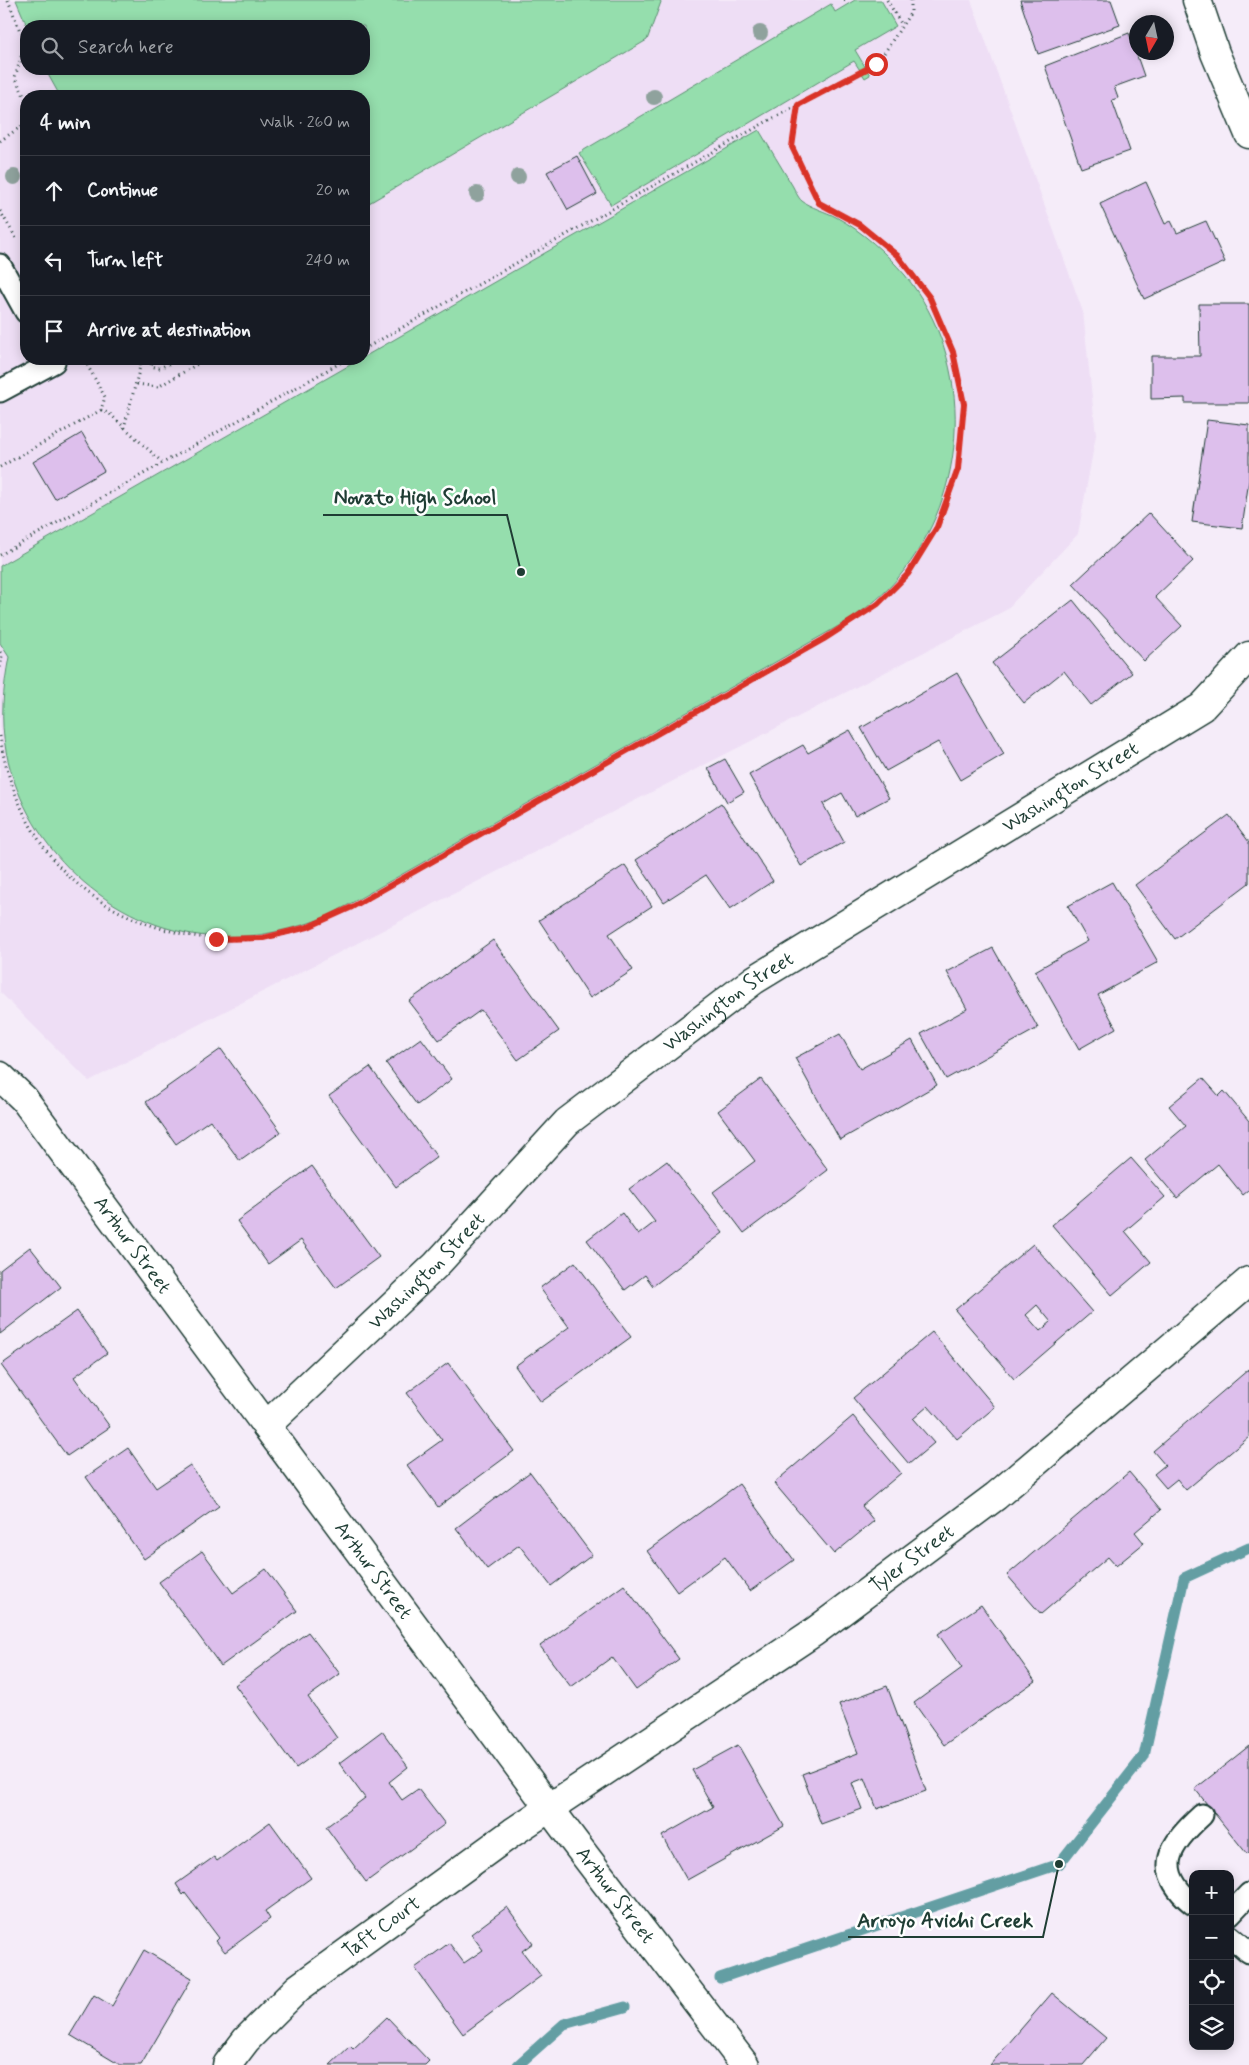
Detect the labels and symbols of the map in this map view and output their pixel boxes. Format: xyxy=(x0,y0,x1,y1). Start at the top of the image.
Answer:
north arrow xyxy=(1129,15,1174,60)
route start xyxy=(865,53,888,76)
callout: Novato High School xyxy=(323,479,507,515)
text: Novato High School xyxy=(334,484,496,514)
street label: Washington Street xyxy=(997,735,1144,839)
route end xyxy=(205,928,228,951)
street label: Washington Street xyxy=(657,945,799,1058)
street label: Arthur Street xyxy=(87,1191,177,1300)
street label: Washington Street xyxy=(362,1206,491,1336)
street label: Arthur Street xyxy=(328,1516,419,1625)
street label: Tyler Street xyxy=(864,1518,960,1600)
street label: Arthur Street xyxy=(569,1841,661,1949)
street label: Taft Court xyxy=(337,1890,426,1965)
callout: Arroyo Avichi Creek xyxy=(848,1901,1043,1937)
text: Arroyo Avichi Creek xyxy=(857,1907,1034,1935)

